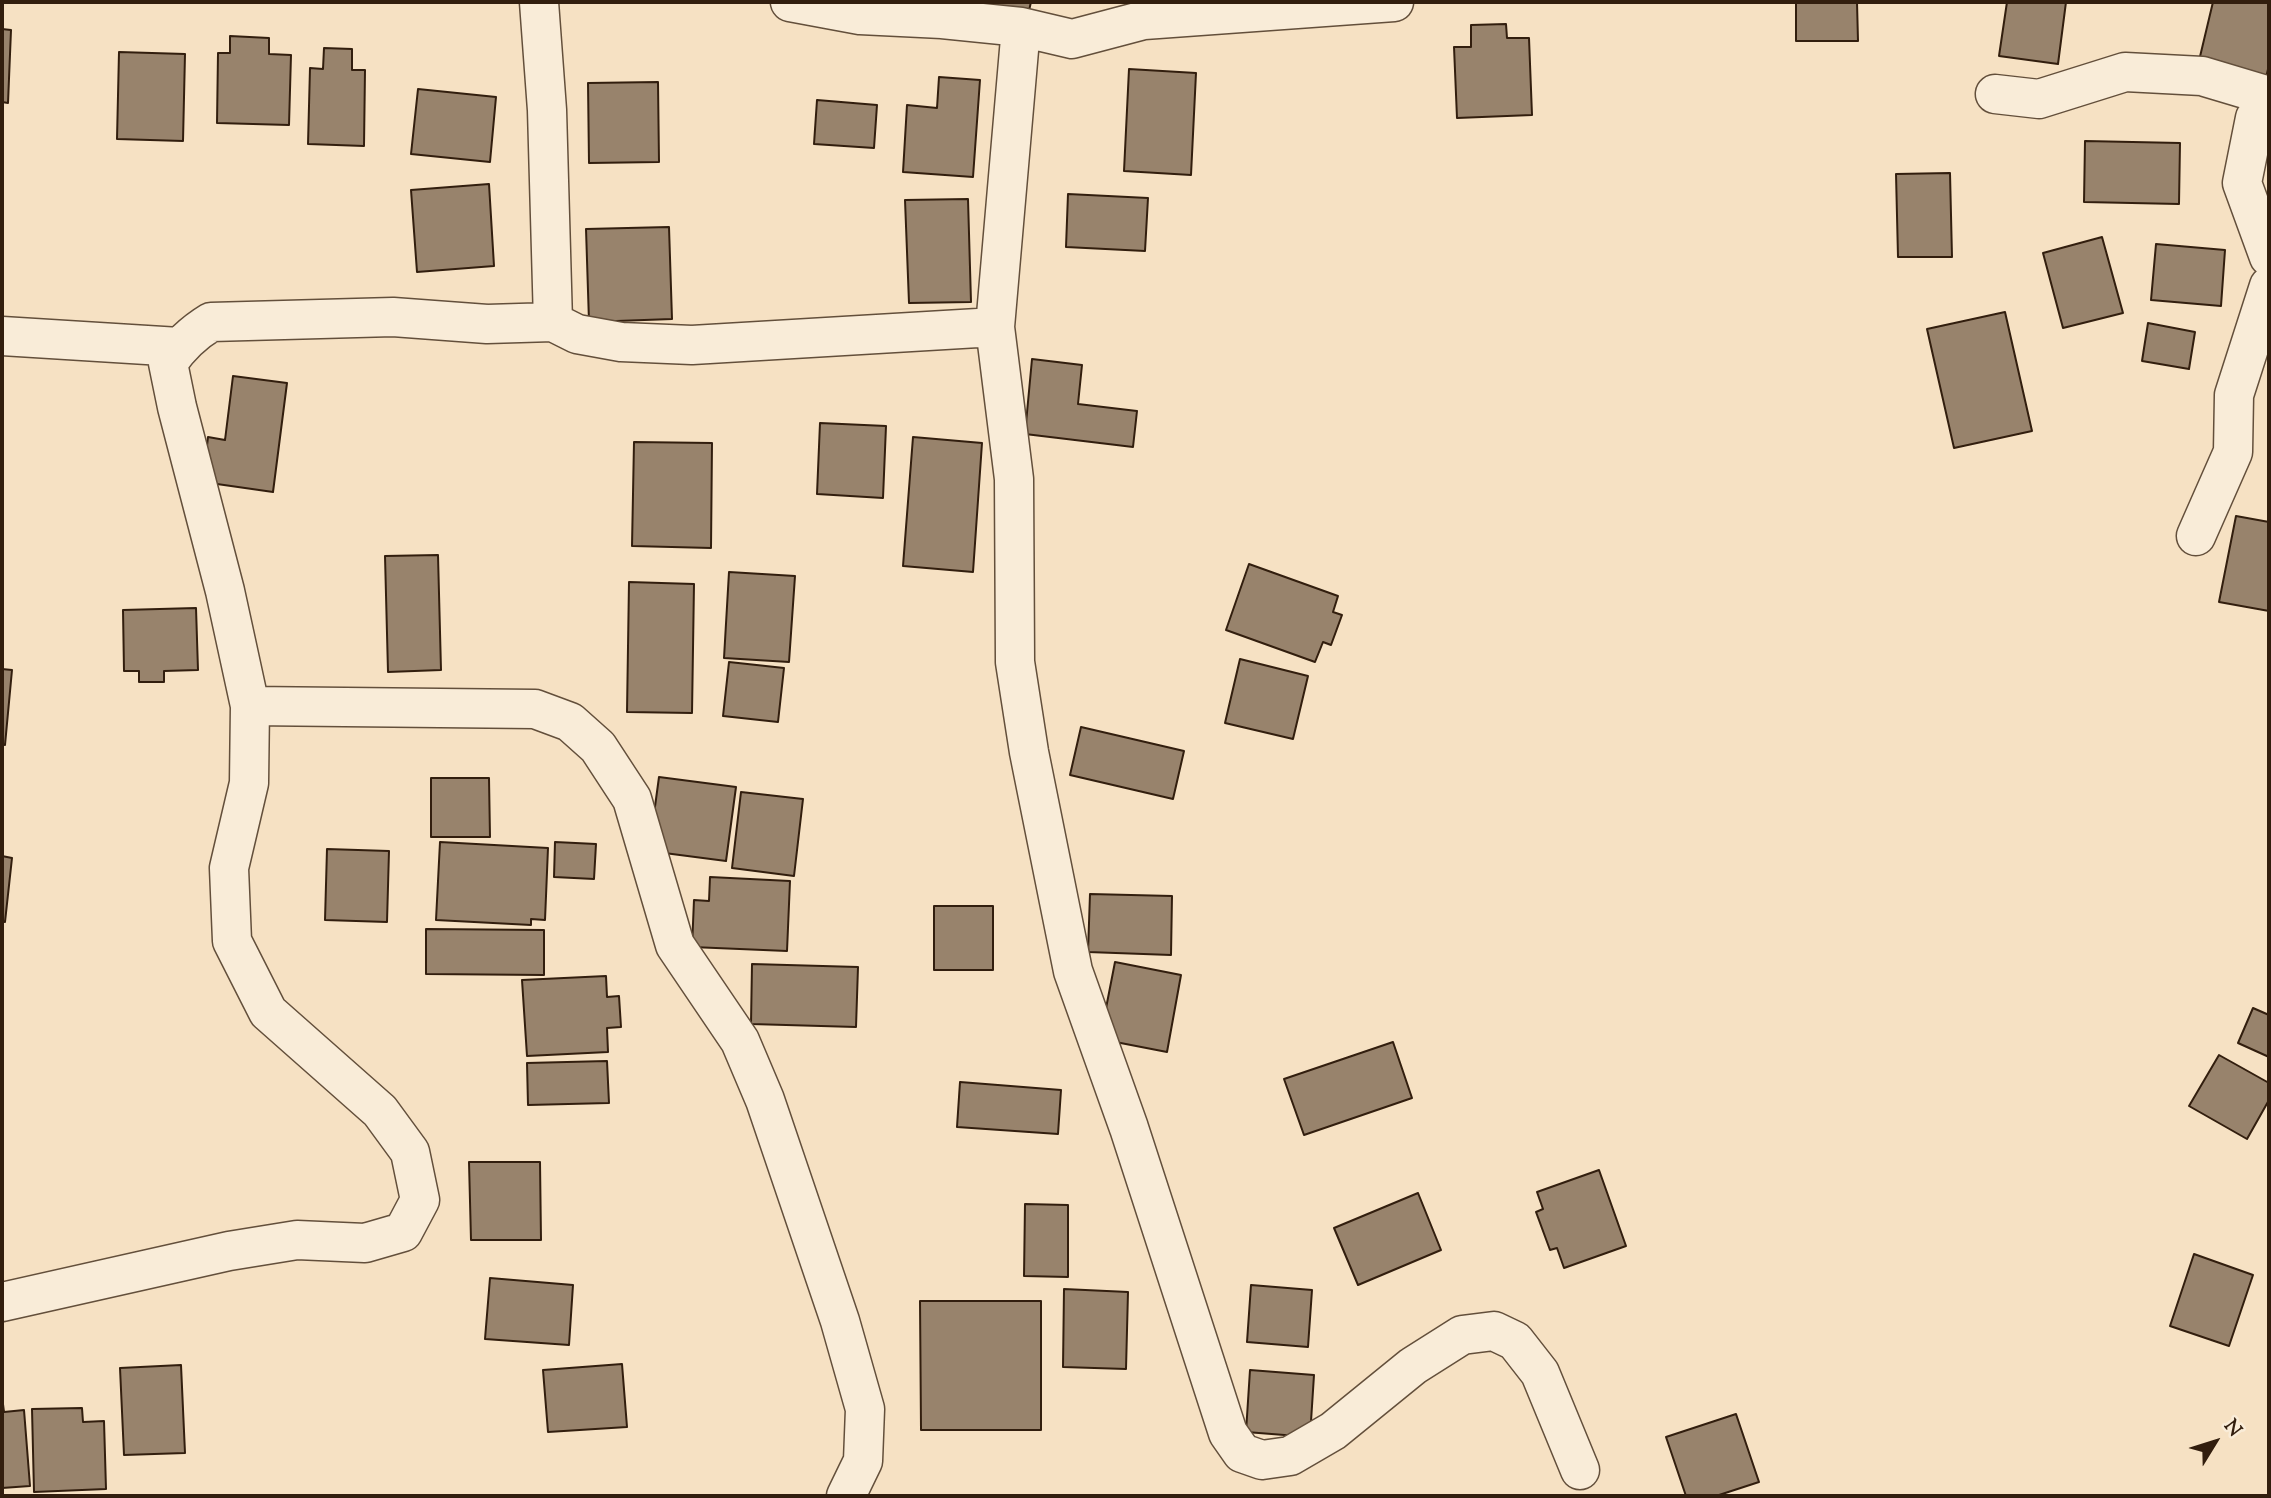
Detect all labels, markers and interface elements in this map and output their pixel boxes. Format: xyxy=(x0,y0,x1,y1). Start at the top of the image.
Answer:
north arrow xyxy=(2180,1407,2250,1477)
text: N xyxy=(2217,1414,2247,1443)

